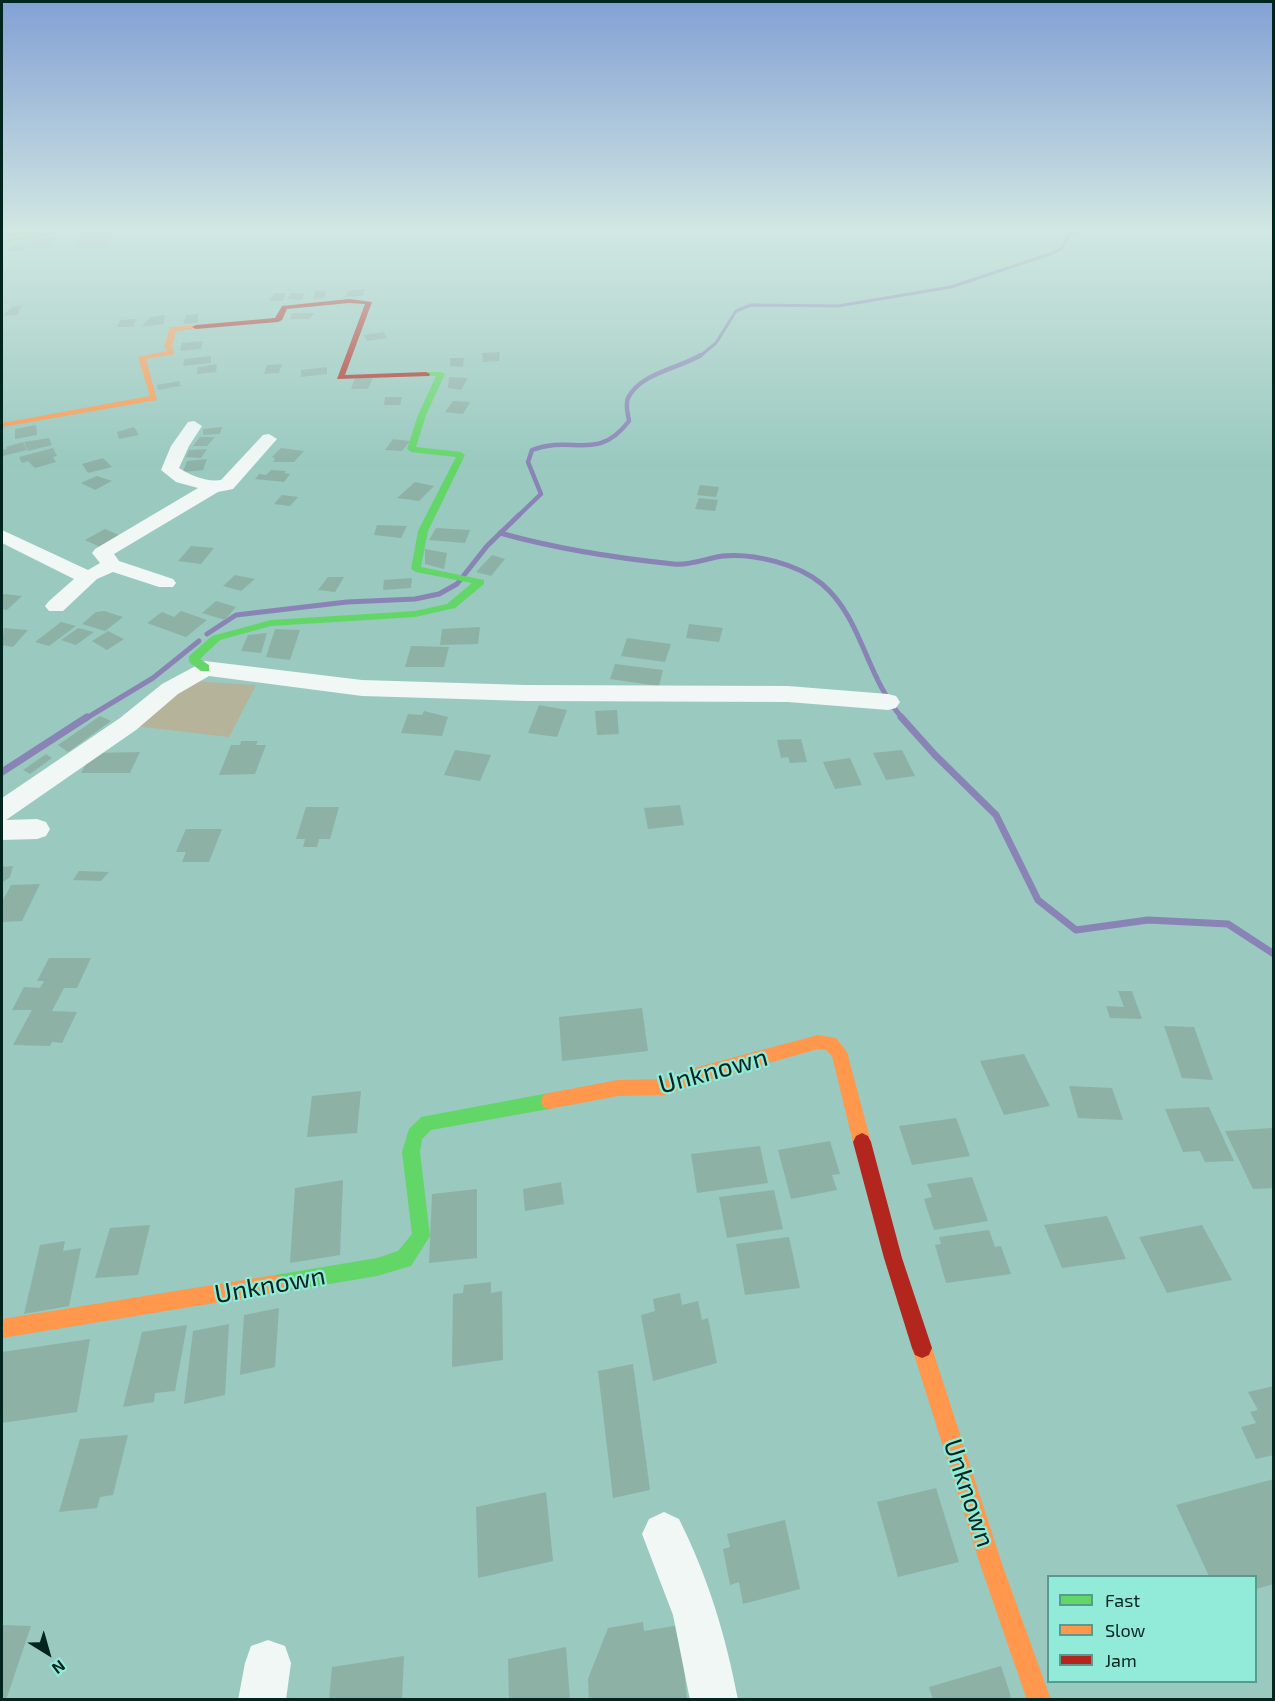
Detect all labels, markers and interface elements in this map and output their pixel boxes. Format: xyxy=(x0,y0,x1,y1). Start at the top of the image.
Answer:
street label: Unknown xyxy=(655,1041,771,1101)
street label: Unknown xyxy=(212,1260,328,1310)
street label: Unknown xyxy=(937,1435,1001,1551)
legend xyxy=(1047,1575,1257,1683)
text: Fast xyxy=(1105,1589,1140,1611)
text: Slow xyxy=(1105,1619,1145,1641)
north arrow xyxy=(18,1623,78,1683)
text: Jam xyxy=(1105,1649,1137,1671)
text: N xyxy=(49,1657,69,1679)

